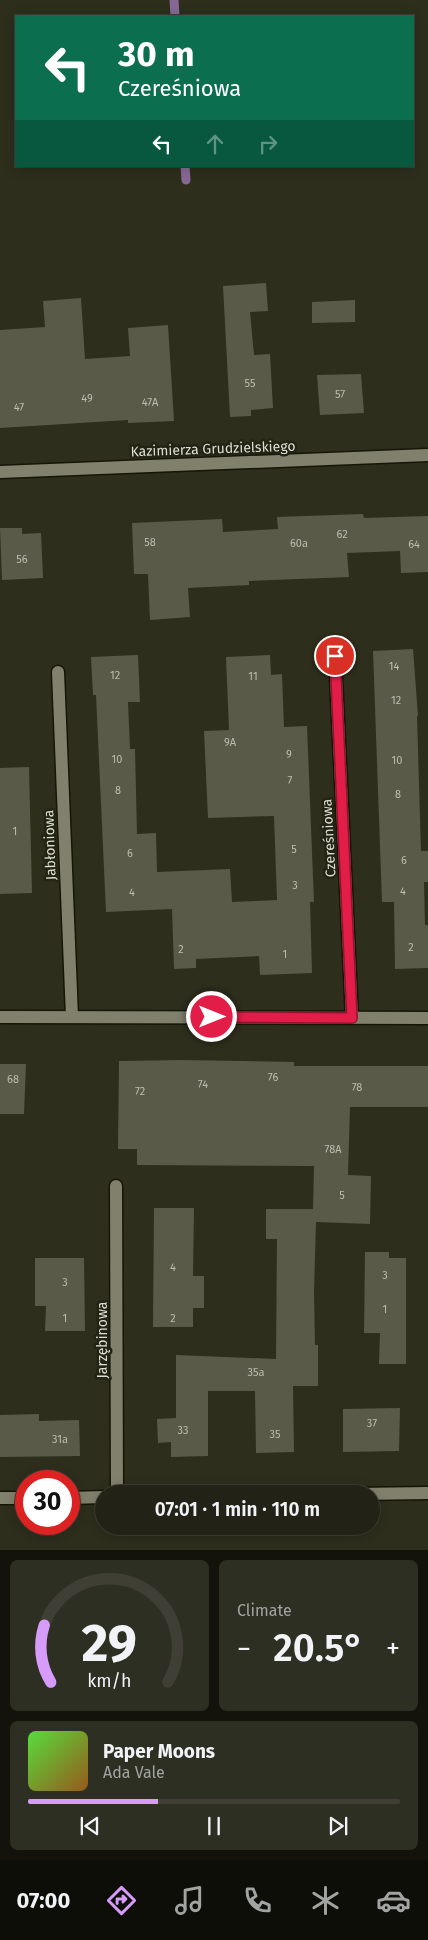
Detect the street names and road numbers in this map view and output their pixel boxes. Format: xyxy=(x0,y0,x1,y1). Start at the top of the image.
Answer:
street label: Kazimierza Grudzielskiego xyxy=(130,438,296,460)
street label: Czereśniowa xyxy=(318,798,340,878)
street label: Jabłoniowa xyxy=(40,810,60,880)
street label: Jarzębinowa xyxy=(94,1302,111,1378)

